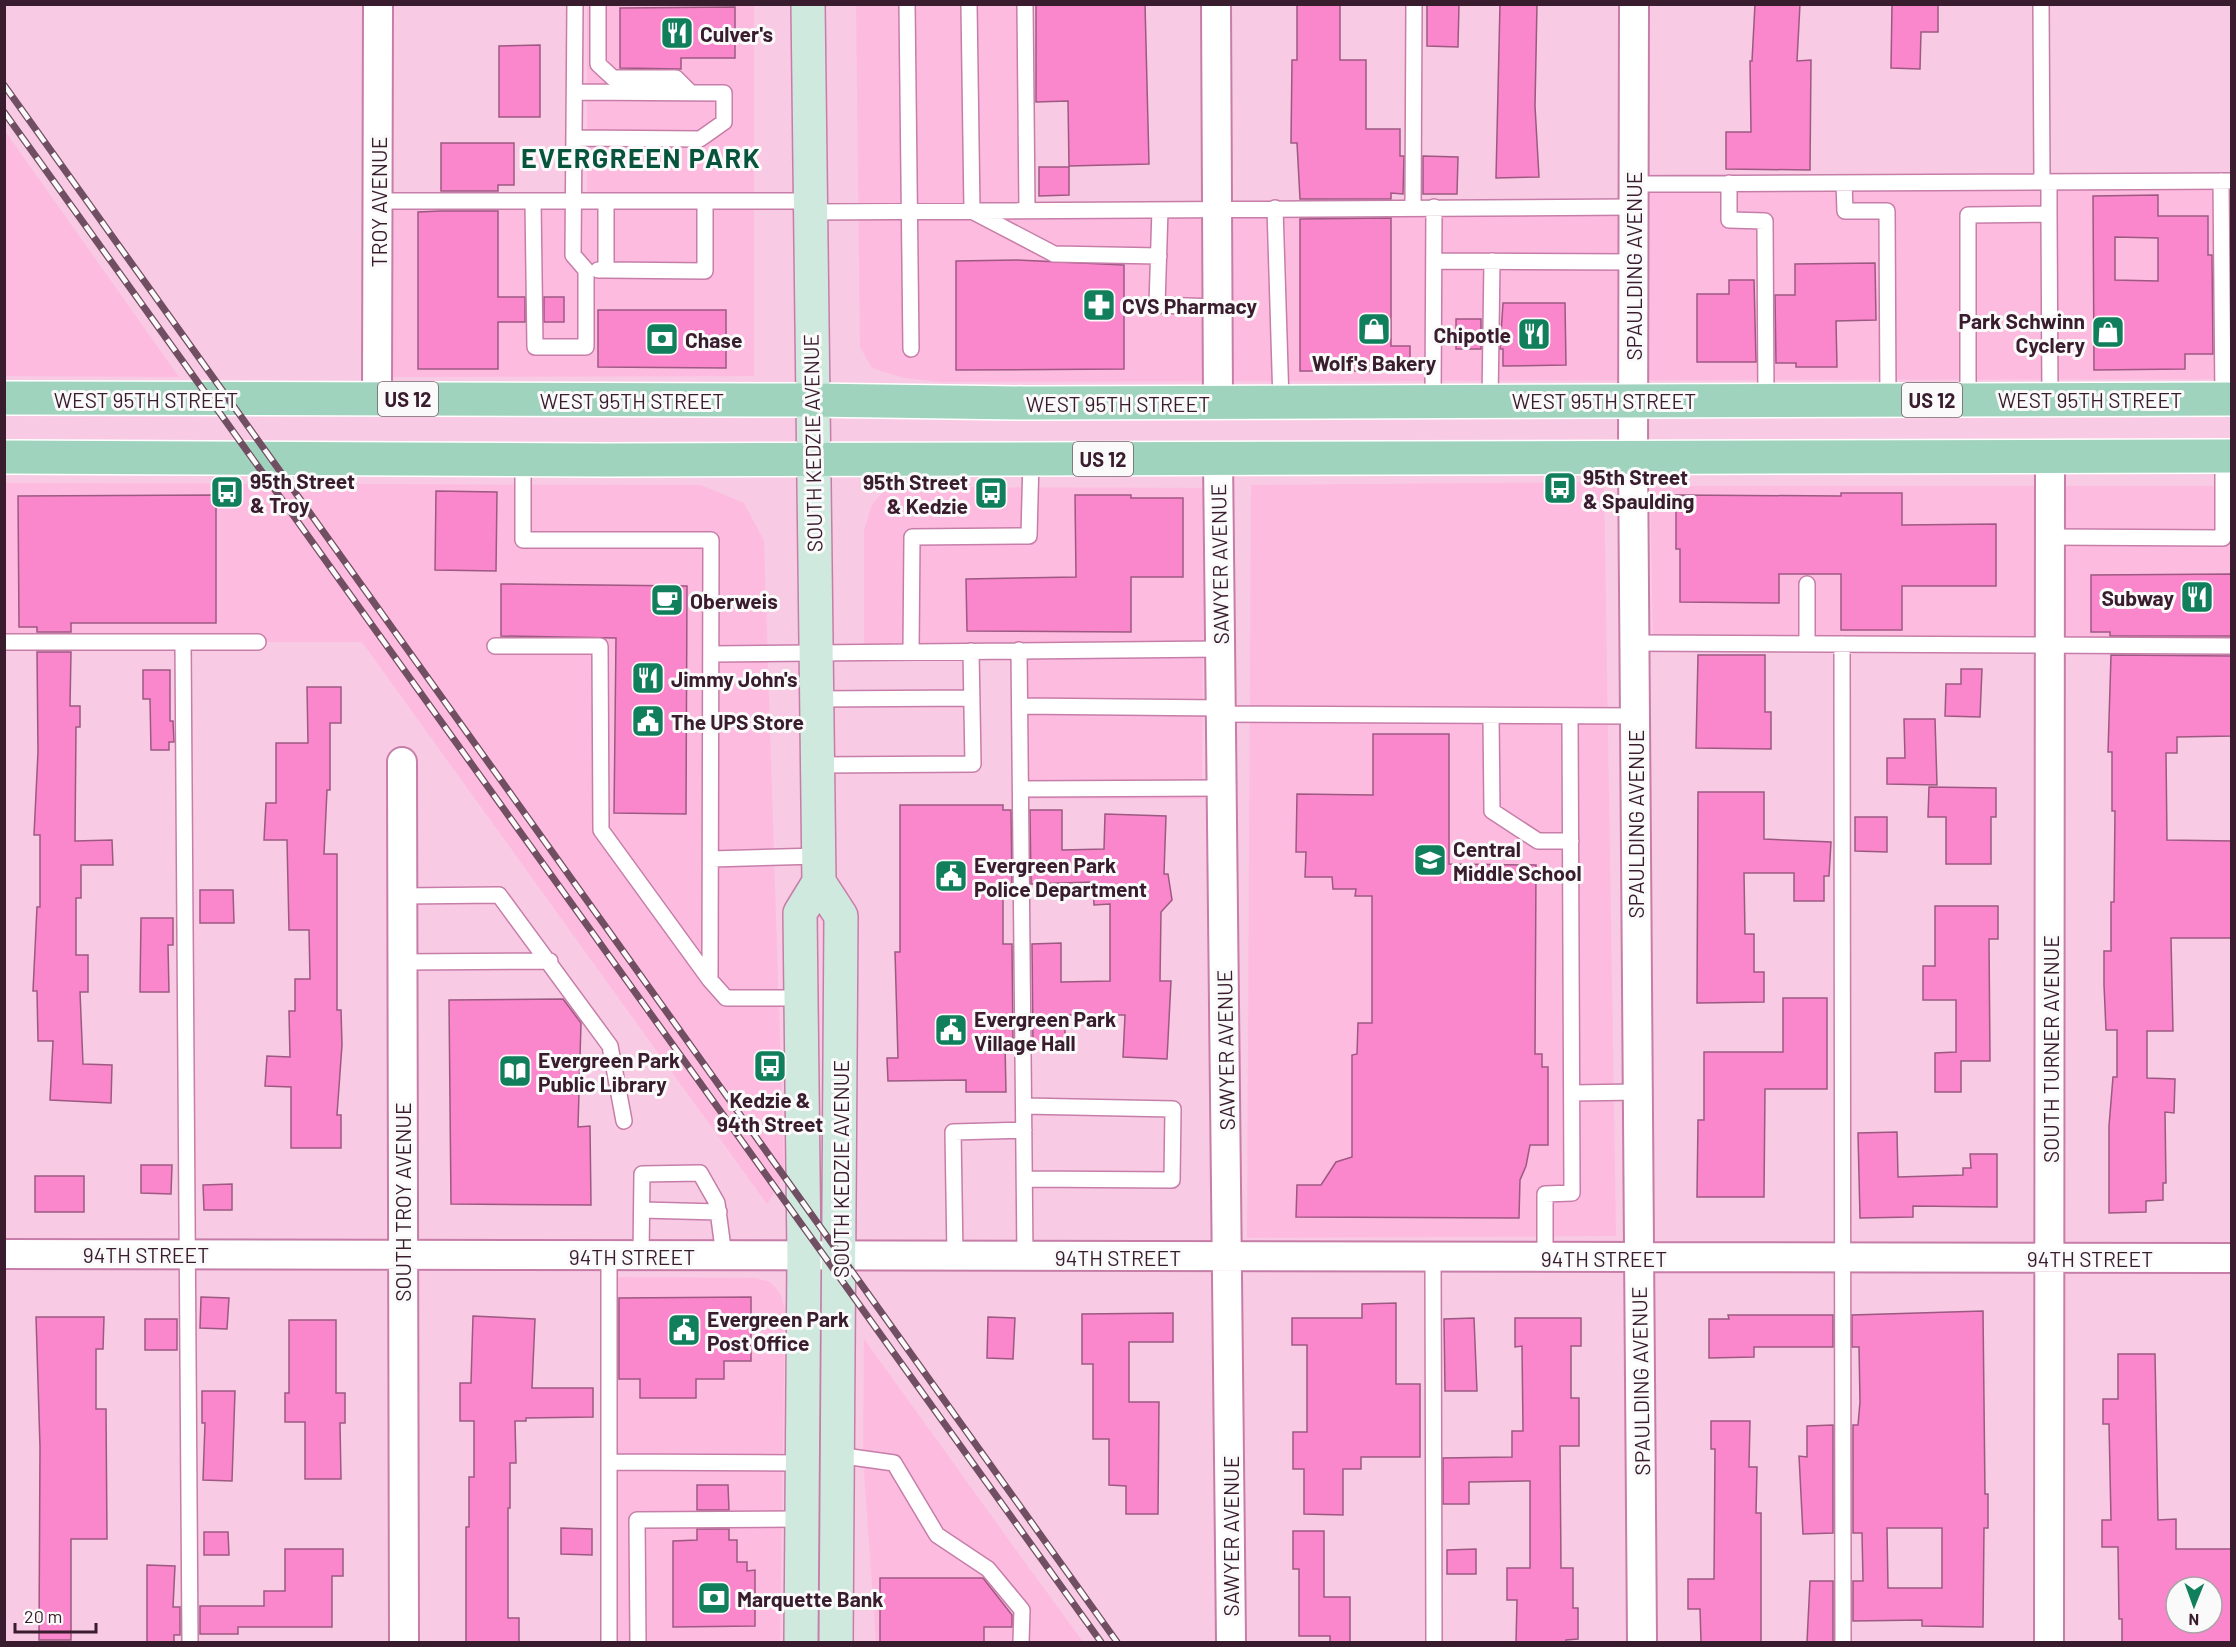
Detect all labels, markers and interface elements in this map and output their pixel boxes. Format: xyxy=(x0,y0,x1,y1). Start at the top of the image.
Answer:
restaurant icon: Culver's xyxy=(659,15,695,51)
place label: Culver's xyxy=(700,21,773,46)
street label: TROY AVENUE xyxy=(366,137,391,267)
district label: EVERGREEN PARK xyxy=(521,141,761,173)
street label: SPAULDING AVENUE xyxy=(1621,171,1646,361)
pharmacy icon: CVS Pharmacy xyxy=(1081,287,1117,323)
place label: CVS Pharmacy xyxy=(1122,293,1258,318)
place label: Park Schwinn Cyclery xyxy=(1959,308,2085,357)
shop icon: Wolf's Bakery xyxy=(1356,311,1392,347)
shop icon: Park Schwinn Cyclery xyxy=(2090,314,2126,350)
restaurant icon: Chipotle xyxy=(1516,316,1552,352)
bank icon: Chase xyxy=(644,321,680,357)
place label: Chipotle xyxy=(1434,322,1511,347)
place label: Chase xyxy=(685,327,742,352)
street label: SOUTH KEDZIE AVENUE xyxy=(798,334,826,552)
place label: Wolf's Bakery xyxy=(1312,350,1437,375)
road number: US 12 xyxy=(378,382,438,416)
road number: US 12 xyxy=(1902,383,1962,417)
street label: WEST 95TH STREET xyxy=(54,387,238,412)
street label: WEST 95TH STREET xyxy=(1998,387,2182,412)
street label: WEST 95TH STREET xyxy=(540,388,724,413)
street label: WEST 95TH STREET xyxy=(1512,388,1696,413)
street label: WEST 95TH STREET xyxy=(1026,391,1210,416)
road number: US 12 xyxy=(1073,442,1133,476)
place label: 95th Street & Spaulding xyxy=(1583,464,1695,513)
place label: 95th Street & Troy xyxy=(250,468,355,517)
place label: 95th Street & Kedzie xyxy=(863,469,968,518)
bus stop icon: 95th Street & Spaulding xyxy=(1542,470,1578,506)
bus stop icon: 95th Street & Troy xyxy=(209,474,245,510)
bus stop icon: 95th Street & Kedzie xyxy=(973,475,1009,511)
street label: SAWYER AVENUE xyxy=(1205,483,1233,645)
restaurant icon: Subway xyxy=(2179,579,2215,615)
cafe icon: Oberweis xyxy=(649,582,685,618)
place label: Subway xyxy=(2101,585,2174,610)
place label: Oberweis xyxy=(690,588,778,613)
restaurant icon: Jimmy John's xyxy=(630,660,666,696)
place label: Jimmy John's xyxy=(671,666,798,691)
public building icon: The UPS Store xyxy=(630,703,666,739)
place label: The UPS Store xyxy=(671,709,804,734)
street label: SPAULDING AVENUE xyxy=(1623,729,1648,919)
place label: Central Middle School xyxy=(1453,836,1582,885)
school or university icon: Central Middle School xyxy=(1412,842,1448,878)
place label: Evergreen Park Police Department xyxy=(974,852,1147,901)
public building icon: Evergreen Park Police Department xyxy=(933,858,969,894)
street label: SOUTH TURNER AVENUE xyxy=(2038,935,2063,1163)
street label: SAWYER AVENUE xyxy=(1211,969,1239,1131)
place label: Evergreen Park Village Hall xyxy=(974,1006,1116,1055)
public building icon: Evergreen Park Village Hall xyxy=(933,1012,969,1048)
place label: Evergreen Park Public Library xyxy=(538,1047,680,1096)
bus stop icon: Kedzie & 94th Street xyxy=(752,1048,788,1084)
library icon: Evergreen Park Public Library xyxy=(497,1053,533,1089)
street label: SOUTH KEDZIE AVENUE xyxy=(828,1060,853,1278)
place label: Kedzie & 94th Street xyxy=(717,1087,823,1136)
street label: SOUTH TROY AVENUE xyxy=(390,1102,415,1302)
street label: 94TH STREET xyxy=(83,1242,209,1267)
street label: 94TH STREET xyxy=(569,1244,695,1269)
street label: 94TH STREET xyxy=(1055,1245,1181,1270)
street label: 94TH STREET xyxy=(1541,1246,1667,1271)
street label: 94TH STREET xyxy=(2027,1246,2153,1271)
street label: SPAULDING AVENUE xyxy=(1626,1286,1654,1476)
place label: Evergreen Park Post Office xyxy=(707,1306,849,1355)
public building icon: Evergreen Park Post Office xyxy=(666,1312,702,1348)
street label: SAWYER AVENUE xyxy=(1218,1456,1243,1616)
north arrow xyxy=(2164,1575,2224,1635)
bank icon: Marquette Bank xyxy=(696,1580,732,1616)
place label: Marquette Bank xyxy=(737,1586,883,1611)
scale bar xyxy=(15,1596,96,1634)
text: 20 m xyxy=(24,1605,62,1627)
text: N xyxy=(2188,1611,2199,1630)

